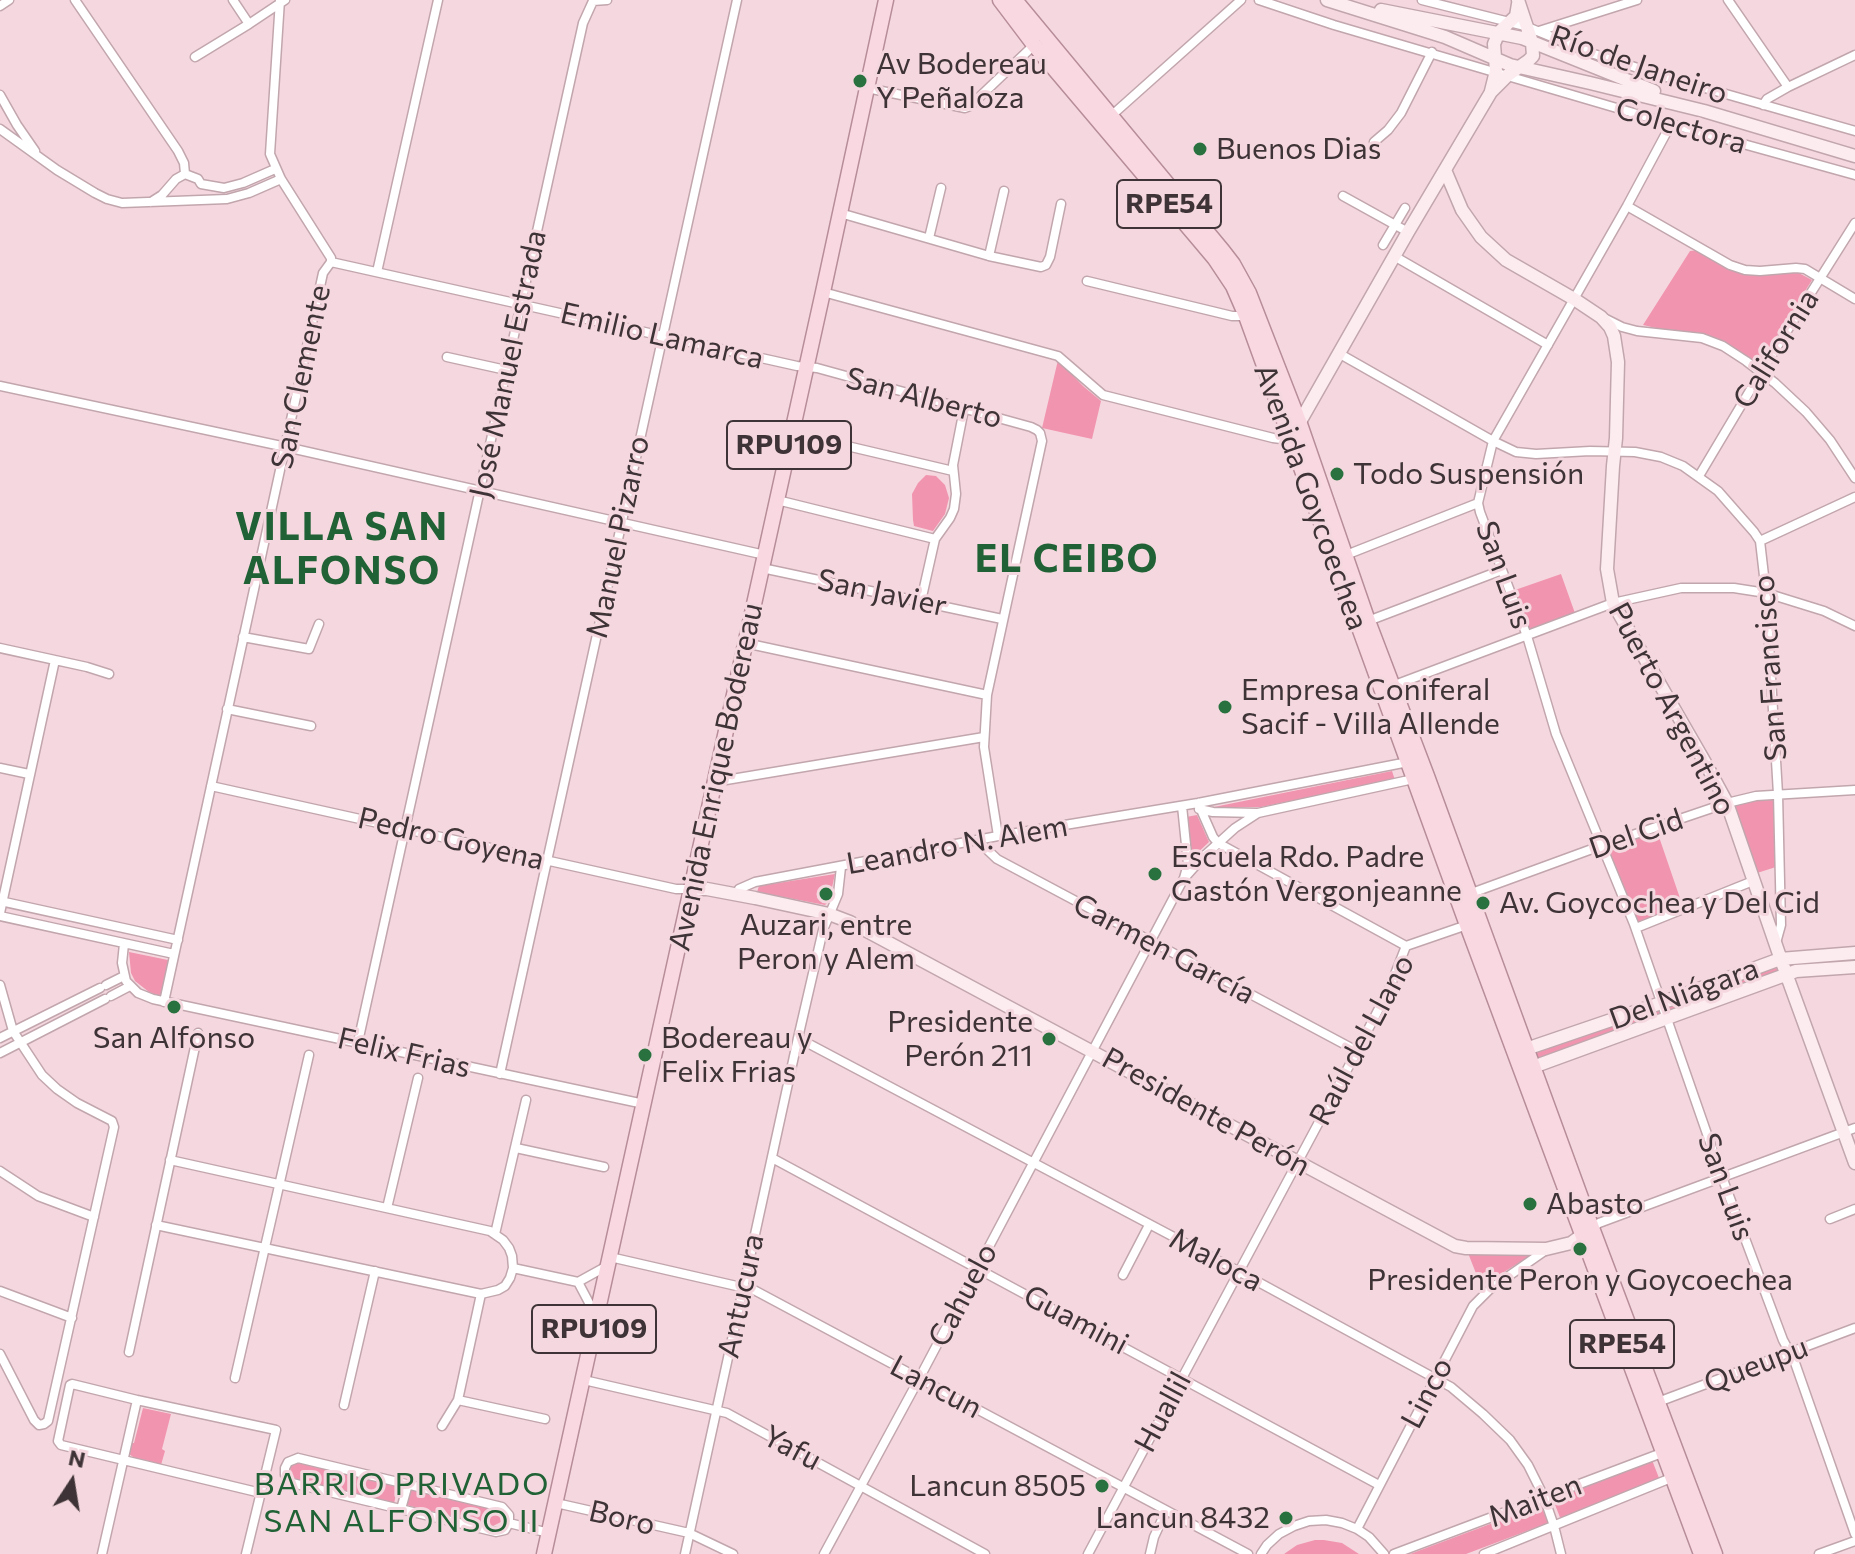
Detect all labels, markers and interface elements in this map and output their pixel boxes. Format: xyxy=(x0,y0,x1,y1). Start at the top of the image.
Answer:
street label: Río de Janeiro xyxy=(1546,18,1732,112)
place label: Av Bodereau Y Peñaloza xyxy=(876,46,1047,116)
marker: Av Bodereau Y Peñaloza xyxy=(851,72,869,90)
street label: Colectora xyxy=(1612,90,1750,162)
place label: Buenos Dias xyxy=(1216,131,1381,167)
marker: Buenos Dias xyxy=(1191,140,1209,158)
road number: RPE54 xyxy=(1117,180,1221,228)
street label: José Manuel Estrada xyxy=(462,227,554,501)
street label: San Clemente xyxy=(264,282,338,472)
street label: California xyxy=(1725,283,1827,415)
street label: Emilio Lamarca xyxy=(557,295,767,377)
street label: Avenida Goycoechea xyxy=(1246,359,1376,635)
street label: San Alberto xyxy=(842,360,1006,436)
road number: RPU109 xyxy=(727,421,851,469)
street label: Manuel Pizarro xyxy=(579,433,657,641)
place label: Todo Suspensión xyxy=(1353,456,1584,492)
marker: Todo Suspensión xyxy=(1328,465,1346,483)
district label: VILLA SAN ALFONSO xyxy=(235,504,449,594)
street label: San Luis xyxy=(1468,516,1540,634)
district label: EL CEIBO xyxy=(975,536,1159,582)
street label: San Javier xyxy=(814,562,950,624)
street label: San Francisco xyxy=(1746,574,1794,762)
street label: Puerto Argentino xyxy=(1601,596,1743,822)
street label: Avenida Enrique Bodereau xyxy=(662,600,770,954)
place label: Empresa Coniferal Sacif - Villa Allende xyxy=(1241,672,1500,742)
marker: Empresa Coniferal Sacif - Villa Allende xyxy=(1216,698,1234,716)
street label: Pedro Goyena xyxy=(355,800,547,878)
street label: Del Cid xyxy=(1584,801,1688,867)
street label: Leandro N. Alem xyxy=(844,808,1070,882)
place label: Escuela Rdo. Padre Gastón Vergonjeanne xyxy=(1171,839,1462,910)
marker: Escuela Rdo. Padre Gastón Vergonjeanne xyxy=(1146,865,1164,883)
marker: Auzari, entre Peron y Alem xyxy=(817,885,835,903)
place label: Av. Goycochea y Del Cid xyxy=(1499,885,1820,921)
street label: Carmen García xyxy=(1067,886,1261,1012)
marker: Av. Goycochea y Del Cid xyxy=(1474,894,1492,912)
place label: Auzari, entre Peron y Alem xyxy=(737,907,915,978)
street label: Raúl del Llano xyxy=(1302,949,1422,1131)
street label: Del Niágara xyxy=(1604,950,1764,1038)
marker: San Alfonso xyxy=(165,998,183,1016)
place label: Presidente Perón 211 xyxy=(887,1004,1033,1074)
place label: San Alfonso xyxy=(93,1020,255,1056)
street label: Felix Frias xyxy=(334,1020,474,1086)
place label: Bodereau y Felix Frias xyxy=(661,1020,812,1090)
marker: Presidente Perón 211 xyxy=(1040,1030,1058,1048)
street label: Presidente Perón xyxy=(1096,1040,1316,1184)
marker: Bodereau y Felix Frias xyxy=(636,1046,654,1064)
street label: San Luis xyxy=(1690,1128,1762,1246)
place label: Abasto xyxy=(1546,1186,1644,1222)
marker: Abasto xyxy=(1521,1195,1539,1213)
street label: Maloca xyxy=(1163,1221,1269,1299)
street label: Antucura xyxy=(710,1231,772,1361)
street label: Cahuelo xyxy=(921,1237,1005,1353)
marker: Presidente Peron y Goycoechea xyxy=(1571,1240,1589,1258)
place label: Presidente Peron y Goycoechea xyxy=(1367,1262,1793,1298)
street label: Guamini xyxy=(1018,1278,1134,1362)
road number: RPU109 xyxy=(532,1305,656,1353)
road number: RPE54 xyxy=(1570,1320,1674,1368)
street label: Queupu xyxy=(1699,1329,1813,1401)
street label: Lancun xyxy=(884,1348,988,1426)
street label: Linco xyxy=(1394,1352,1460,1434)
street label: Huallil xyxy=(1127,1366,1199,1458)
street label: Yafu xyxy=(757,1418,827,1478)
north arrow xyxy=(32,1442,112,1522)
text: N xyxy=(66,1443,88,1473)
district label: BARRIO PRIVADO SAN ALFONSO II xyxy=(254,1465,550,1540)
street label: Maiten xyxy=(1483,1467,1587,1535)
place label: Lancun 8505 xyxy=(909,1468,1086,1504)
marker: Lancun 8505 xyxy=(1093,1477,1111,1495)
street label: Boro xyxy=(585,1493,659,1543)
place label: Lancun 8432 xyxy=(1096,1500,1270,1536)
marker: Lancun 8432 xyxy=(1277,1509,1295,1527)

